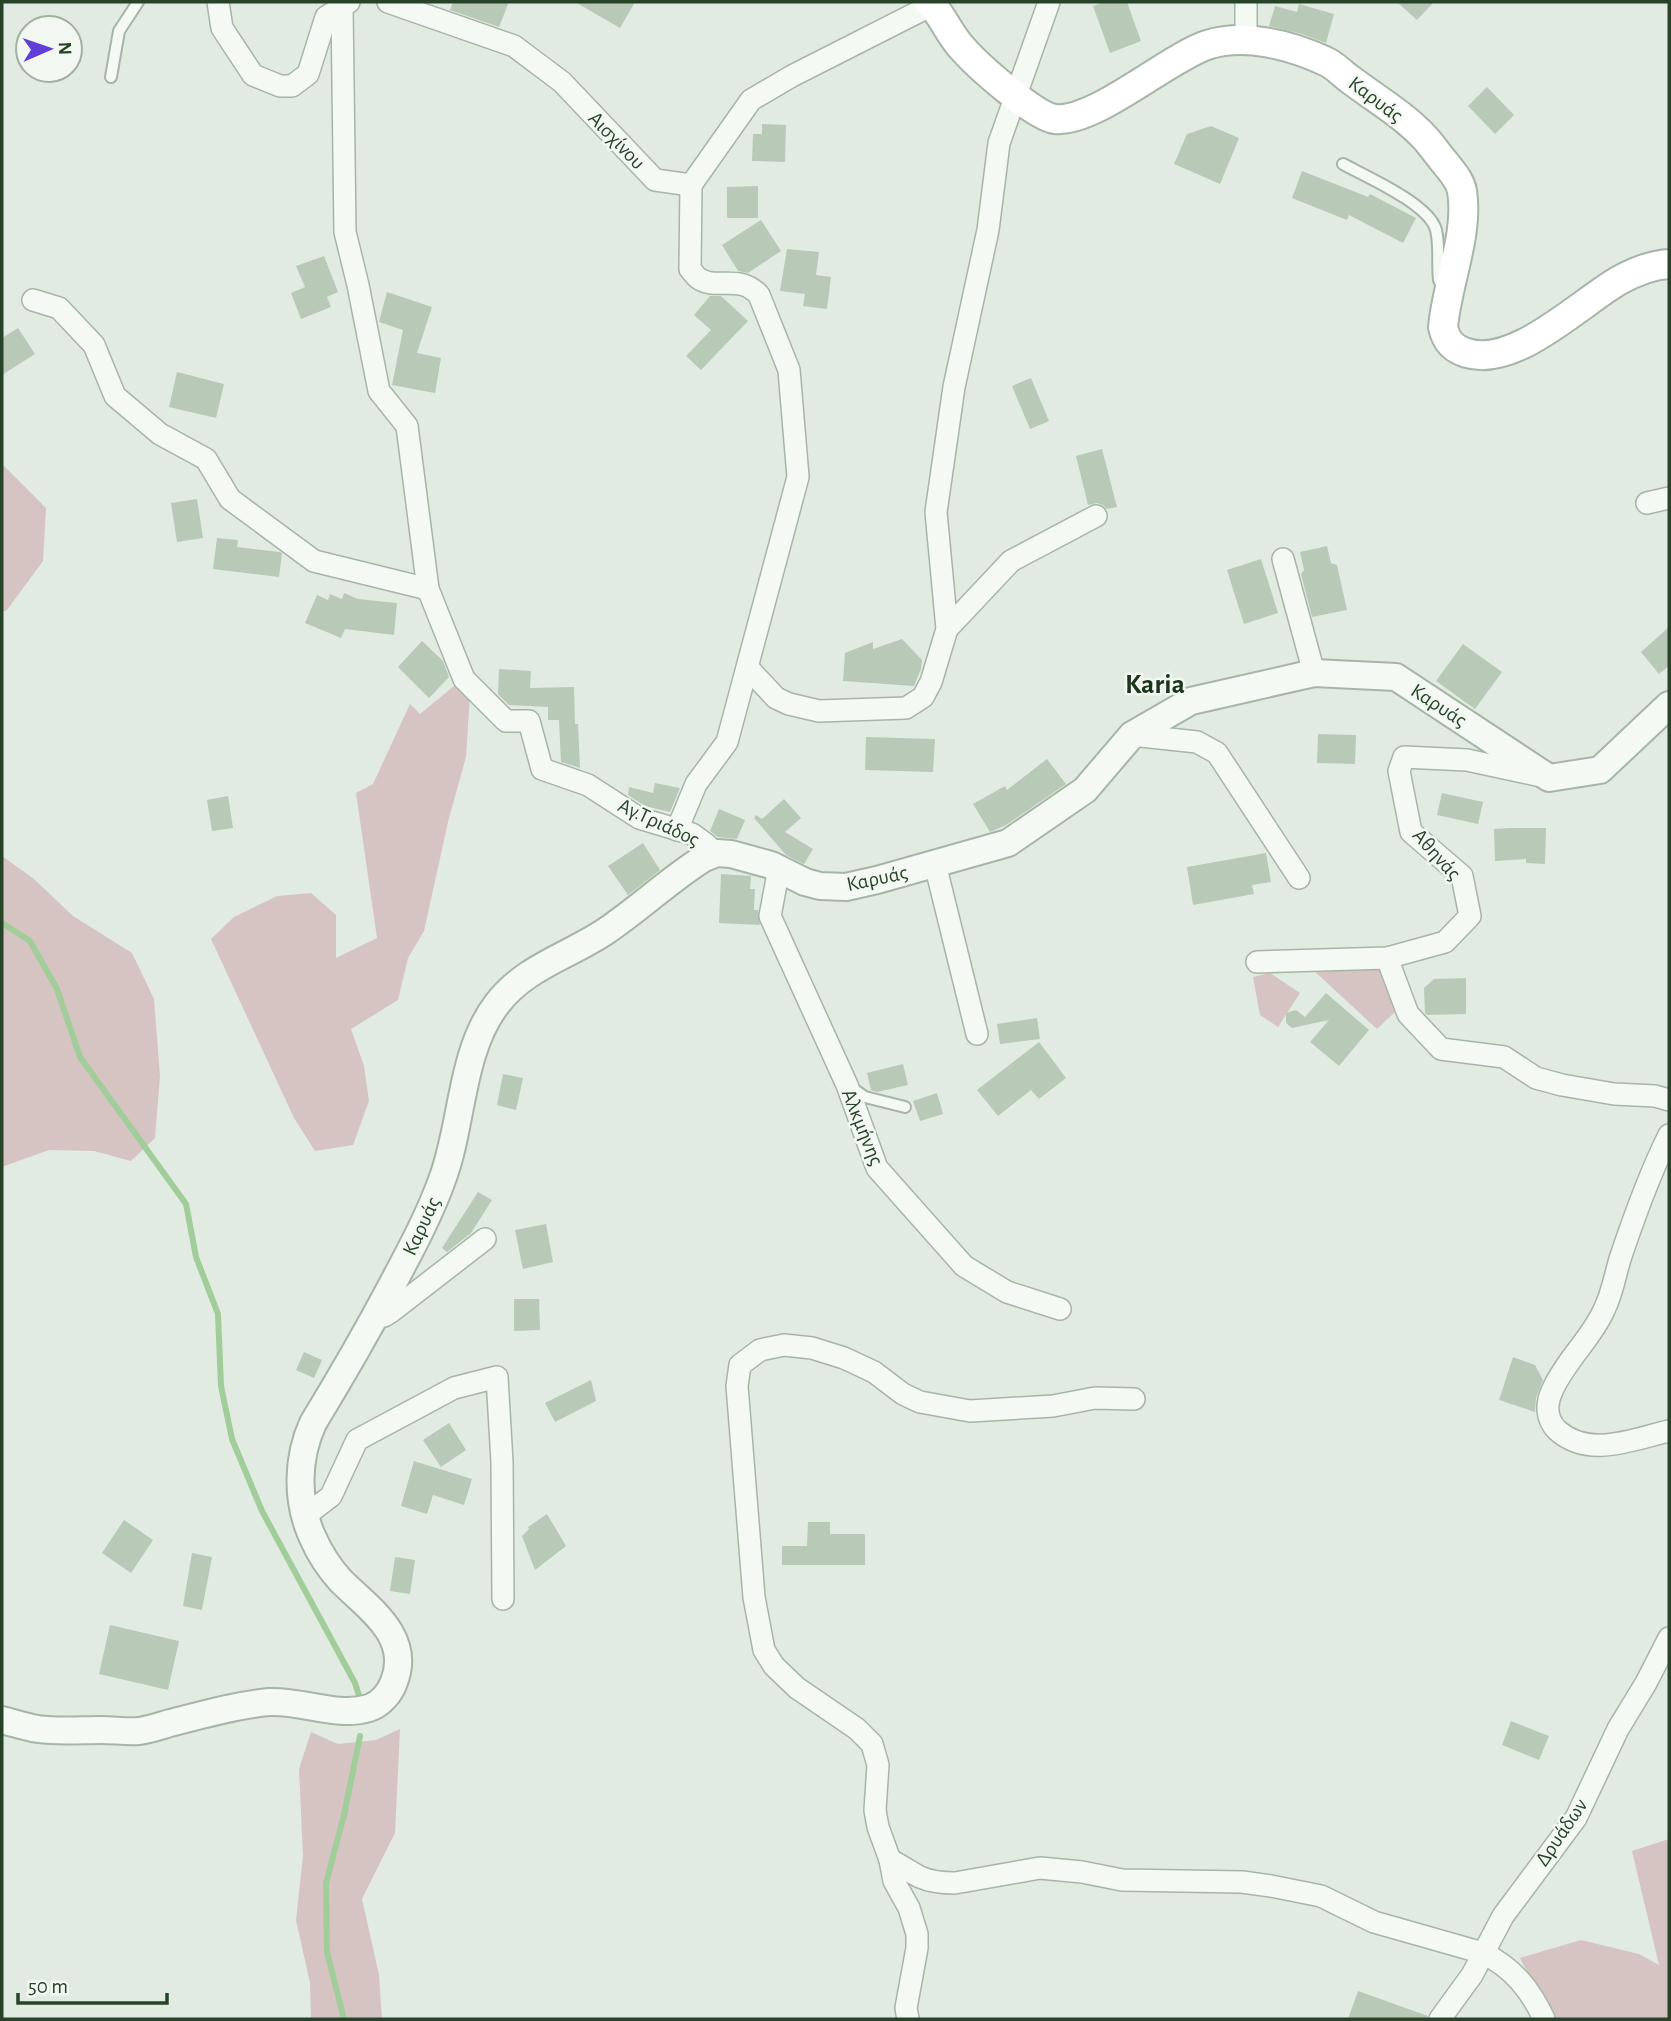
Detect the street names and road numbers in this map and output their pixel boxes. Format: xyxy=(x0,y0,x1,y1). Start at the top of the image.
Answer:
street label: Καρυάς xyxy=(1345,72,1407,126)
street label: Αισχίνου xyxy=(584,107,649,173)
street label: Καρυάς xyxy=(1407,680,1470,731)
street label: Αγ.Τριάδος xyxy=(615,795,703,850)
street label: Αθηνάς xyxy=(1409,825,1465,884)
street label: Καρυάς xyxy=(845,862,910,895)
street label: Αλκμήνης xyxy=(838,1086,887,1168)
street label: Καρυάς xyxy=(399,1194,444,1259)
street label: Δρυάδων xyxy=(1531,1795,1591,1870)

